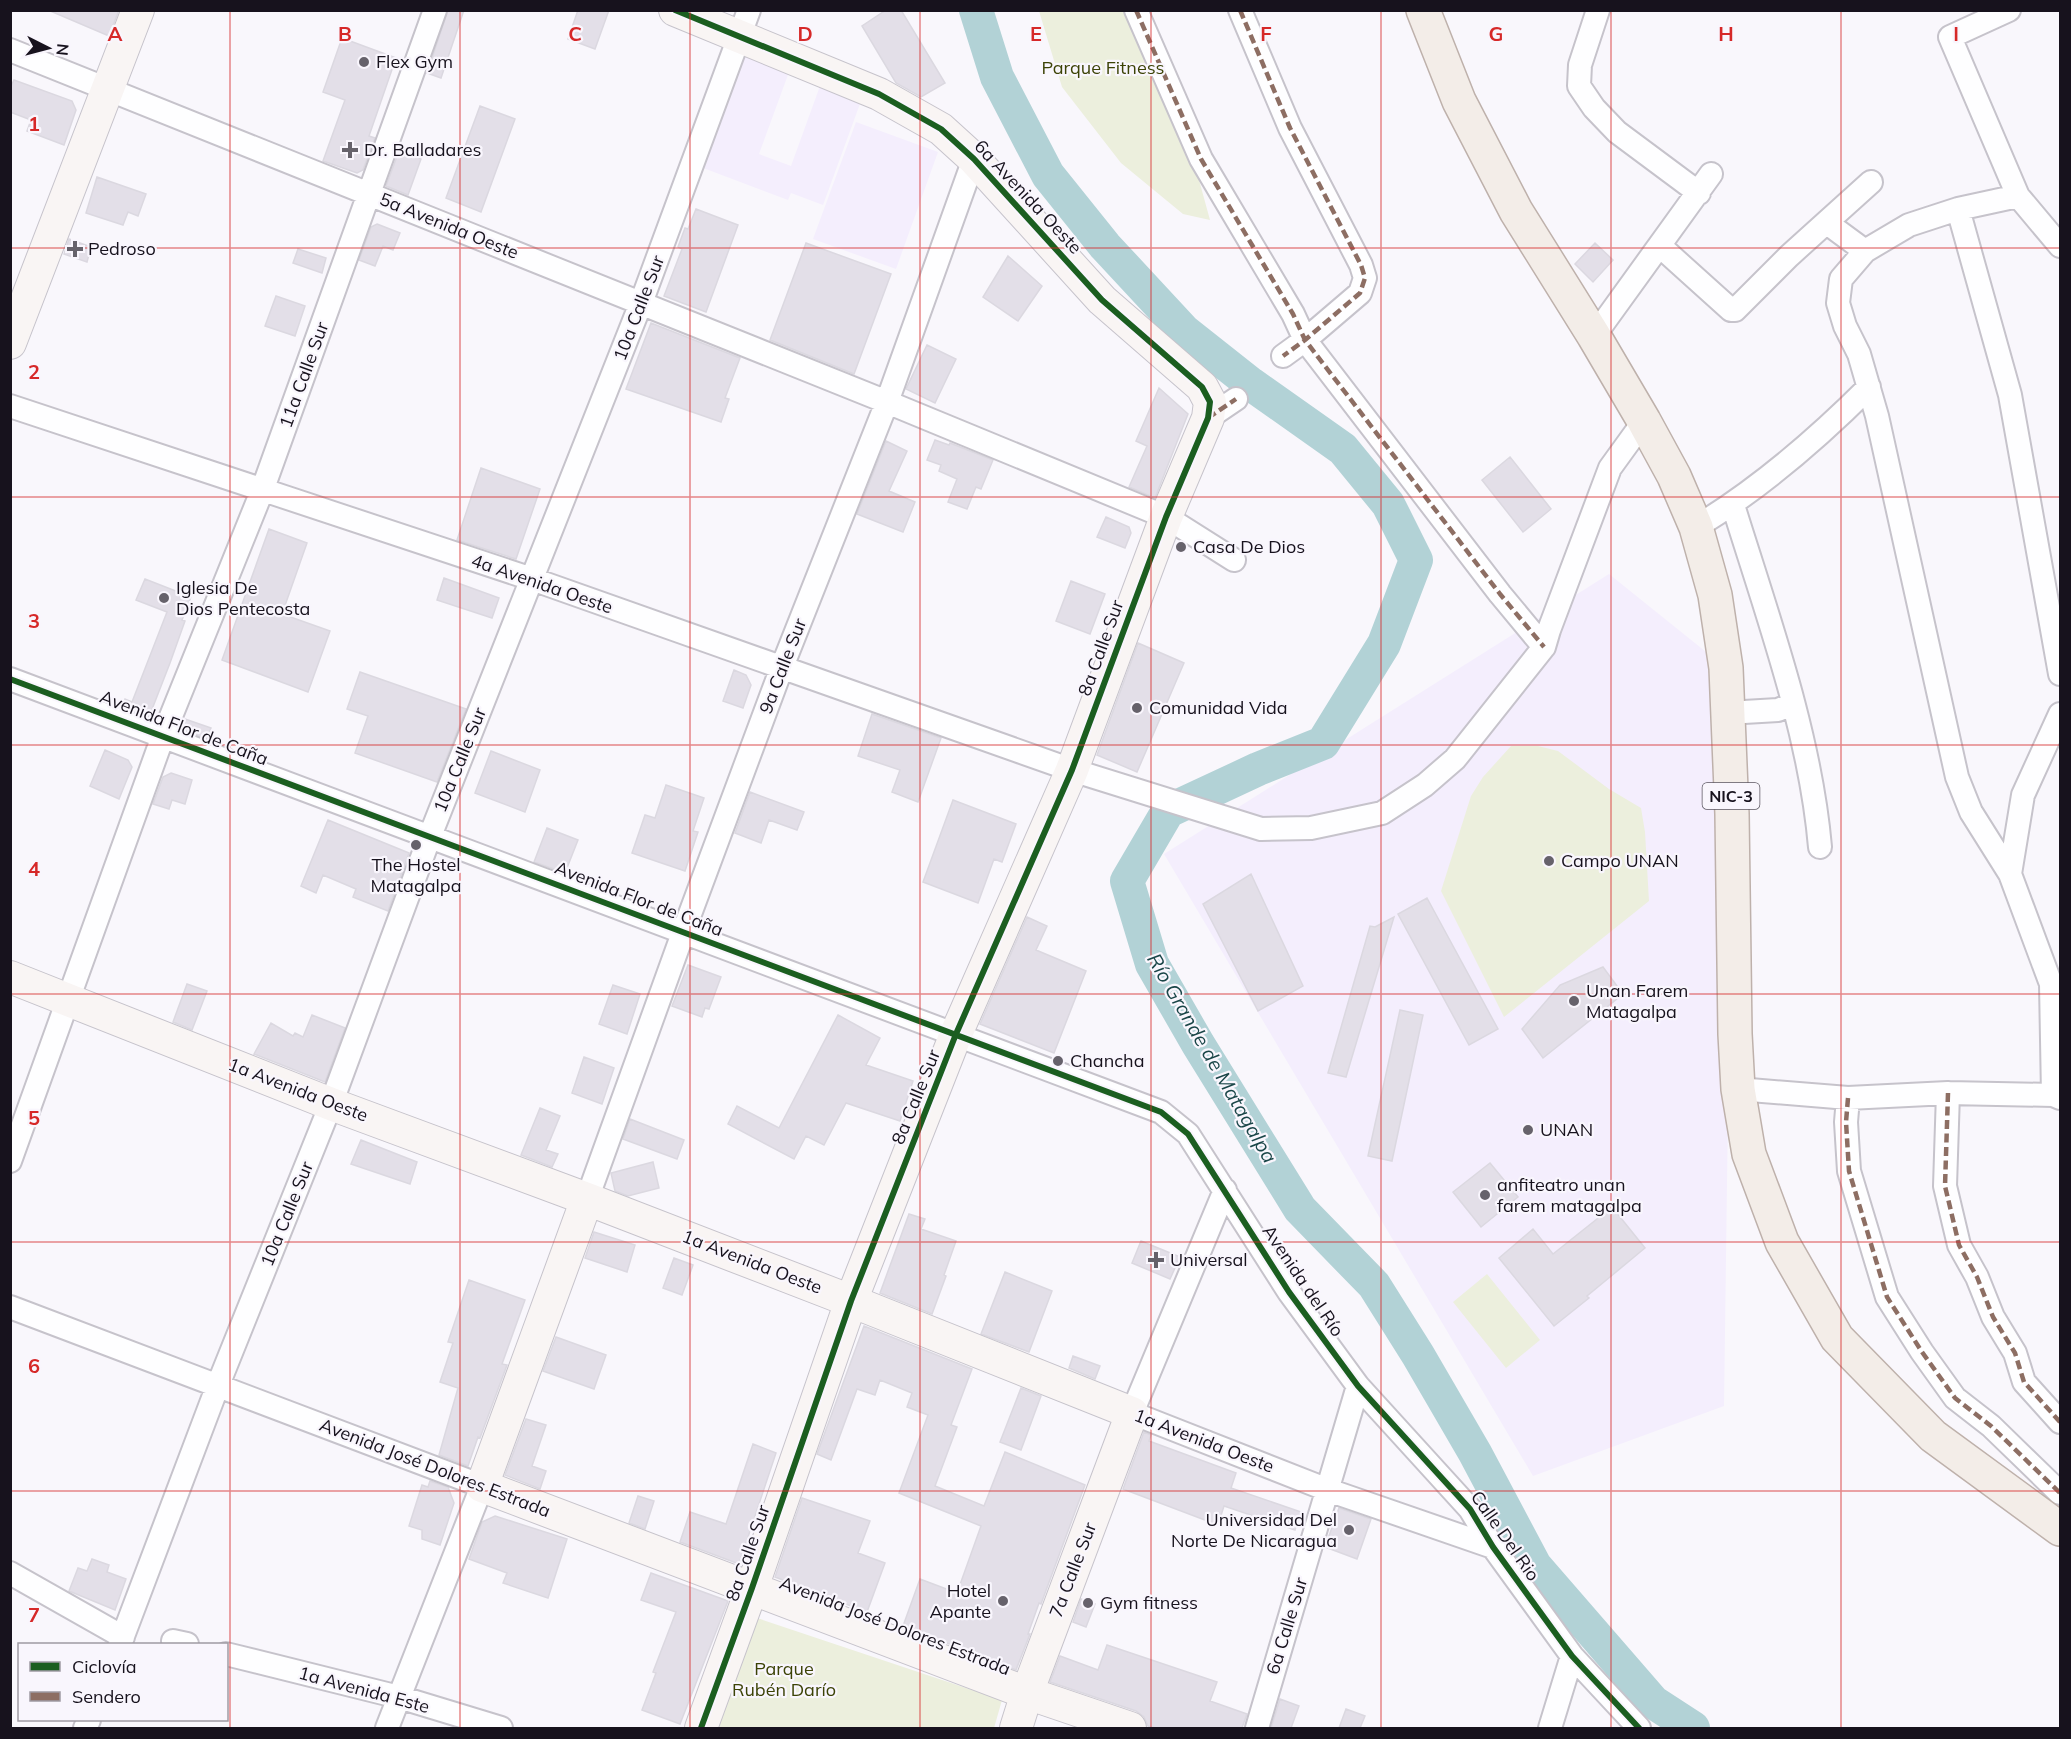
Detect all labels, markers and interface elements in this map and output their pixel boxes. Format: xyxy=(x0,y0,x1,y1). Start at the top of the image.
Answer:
north arrow xyxy=(18,18,78,78)
text: A xyxy=(108,21,123,46)
text: B xyxy=(338,21,352,46)
text: C xyxy=(568,21,582,46)
text: D xyxy=(797,21,813,46)
text: E xyxy=(1030,21,1042,46)
text: F xyxy=(1260,21,1272,46)
text: G xyxy=(1489,21,1503,46)
text: H xyxy=(1718,21,1734,46)
text: I xyxy=(1953,21,1959,46)
text: N xyxy=(52,43,73,57)
place label: Flex Gym xyxy=(376,50,453,73)
marker: Flex Gym xyxy=(357,55,371,69)
park label: Parque Fitness xyxy=(1041,56,1165,79)
text: 1 xyxy=(28,111,40,136)
street label: 6a Avenida Oeste xyxy=(970,135,1087,259)
place label: Dr. Balladares xyxy=(364,138,482,161)
marker: Dr. Balladares xyxy=(341,141,359,159)
street label: 5a Avenida Oeste xyxy=(376,187,522,264)
place label: Pedroso xyxy=(88,237,156,260)
marker: Pedroso xyxy=(66,240,84,258)
street label: 10a Calle Sur xyxy=(608,251,669,364)
street label: 11a Calle Sur xyxy=(274,318,333,431)
text: 2 xyxy=(28,359,40,384)
place label: Casa De Dios xyxy=(1193,535,1305,558)
marker: Casa De Dios xyxy=(1174,540,1188,554)
street label: 4a Avenida Oeste xyxy=(468,549,616,618)
place label: Iglesia De Dios Pentecosta xyxy=(176,576,310,620)
marker: Iglesia De Dios Pentecosta xyxy=(157,591,171,605)
street label: 8a Calle Sur xyxy=(1073,596,1129,699)
text: 3 xyxy=(28,608,40,633)
street label: 9a Calle Sur xyxy=(754,614,811,717)
street label: Avenida Flor de Caña xyxy=(97,685,272,770)
place label: Comunidad Vida xyxy=(1149,696,1288,719)
marker: Comunidad Vida xyxy=(1130,701,1144,715)
street label: 10a Calle Sur xyxy=(428,704,491,816)
road number: NIC-3 xyxy=(1702,783,1760,809)
marker: The Hostel Matagalpa xyxy=(409,838,423,852)
place label: Campo UNAN xyxy=(1561,849,1679,872)
place label: The Hostel Matagalpa xyxy=(371,853,461,897)
marker: Campo UNAN xyxy=(1542,854,1556,868)
text: 4 xyxy=(28,856,40,881)
street label: Avenida Flor de Caña xyxy=(552,856,727,941)
water label: Río Grande de Matagalpa xyxy=(1142,948,1283,1167)
place label: Unan Farem Matagalpa xyxy=(1586,979,1688,1023)
marker: Unan Farem Matagalpa xyxy=(1567,994,1581,1008)
street label: 8a Calle Sur xyxy=(886,1046,945,1148)
place label: Chancha xyxy=(1070,1049,1144,1072)
street label: 1a Avenida Oeste xyxy=(225,1052,371,1127)
marker: Chancha xyxy=(1051,1054,1065,1068)
text: 5 xyxy=(28,1105,40,1130)
place label: UNAN xyxy=(1540,1118,1593,1141)
marker: UNAN xyxy=(1521,1123,1535,1137)
street label: 10a Calle Sur xyxy=(255,1158,318,1270)
place label: anfiteatro unan farem matagalpa xyxy=(1497,1173,1642,1217)
marker: anfiteatro unan farem matagalpa xyxy=(1478,1188,1492,1202)
street label: Avenida del Río xyxy=(1258,1221,1349,1341)
street label: 1a Avenida Oeste xyxy=(679,1224,825,1299)
place label: Universal xyxy=(1170,1248,1248,1271)
marker: Universal xyxy=(1147,1251,1165,1269)
text: 6 xyxy=(28,1353,40,1378)
street label: 1a Avenida Oeste xyxy=(1131,1403,1277,1478)
street label: Avenida José Dolores Estrada xyxy=(317,1413,554,1522)
street label: Calle Del Rio xyxy=(1466,1486,1545,1585)
street label: 8a Calle Sur xyxy=(720,1501,775,1604)
place label: Universidad Del Norte De Nicaragua xyxy=(1171,1508,1337,1552)
street label: 7a Calle Sur xyxy=(1044,1518,1101,1621)
marker: Universidad Del Norte De Nicaragua xyxy=(1342,1523,1356,1537)
street label: Avenida José Dolores Estrada xyxy=(777,1571,1014,1680)
street label: 6a Calle Sur xyxy=(1261,1574,1312,1677)
place label: Hotel Apante xyxy=(930,1579,991,1623)
place label: Gym fitness xyxy=(1100,1591,1198,1614)
marker: Hotel Apante xyxy=(996,1594,1010,1608)
marker: Gym fitness xyxy=(1081,1596,1095,1610)
text: 7 xyxy=(28,1602,40,1627)
legend xyxy=(18,1643,228,1721)
text: Ciclovía xyxy=(72,1655,137,1678)
park label: Parque Rubén Darío xyxy=(732,1657,836,1701)
street label: 1a Avenida Este xyxy=(296,1661,432,1718)
text: Sendero xyxy=(72,1685,141,1708)

